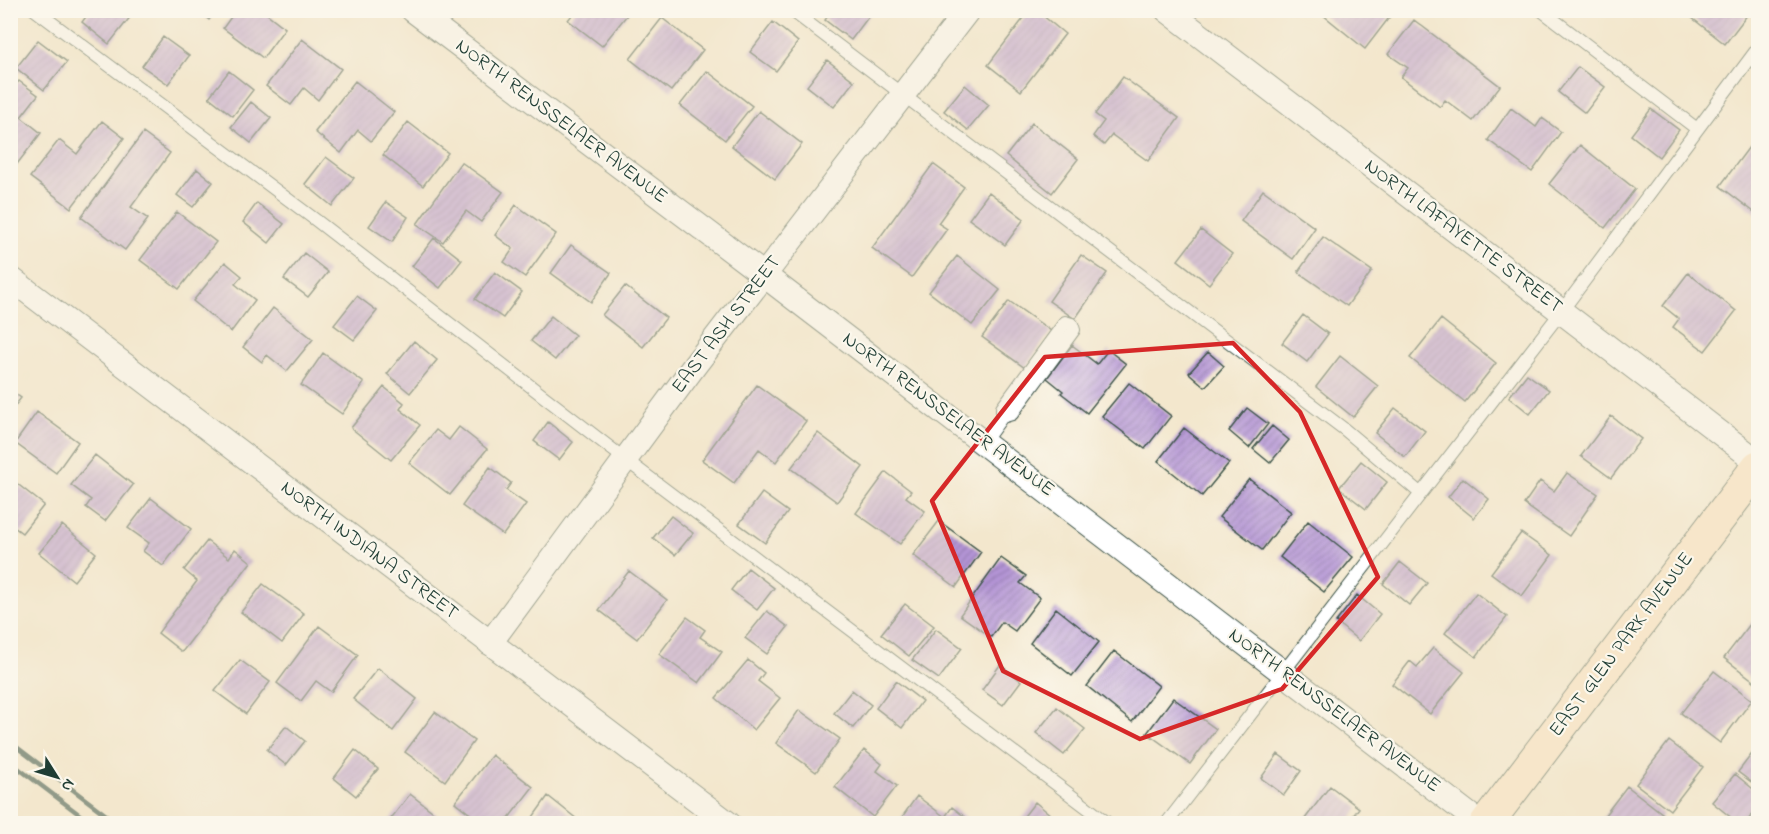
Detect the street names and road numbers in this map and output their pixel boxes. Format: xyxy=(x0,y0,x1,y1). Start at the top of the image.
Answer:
street label: NORTH RENSSELAER AVENUE xyxy=(449,32,673,212)
street label: NORTH LAFAYETTE STREET xyxy=(1358,153,1568,321)
street label: EAST ASH STREET xyxy=(665,250,789,400)
street label: NORTH RENSSELAER AVENUE xyxy=(836,325,1060,505)
street label: NORTH INDIANA STREET xyxy=(274,474,464,628)
street label: EAST GLEN PARK AVENUE xyxy=(1543,546,1701,744)
street label: NORTH RENSSELAER AVENUE xyxy=(1222,621,1446,801)

